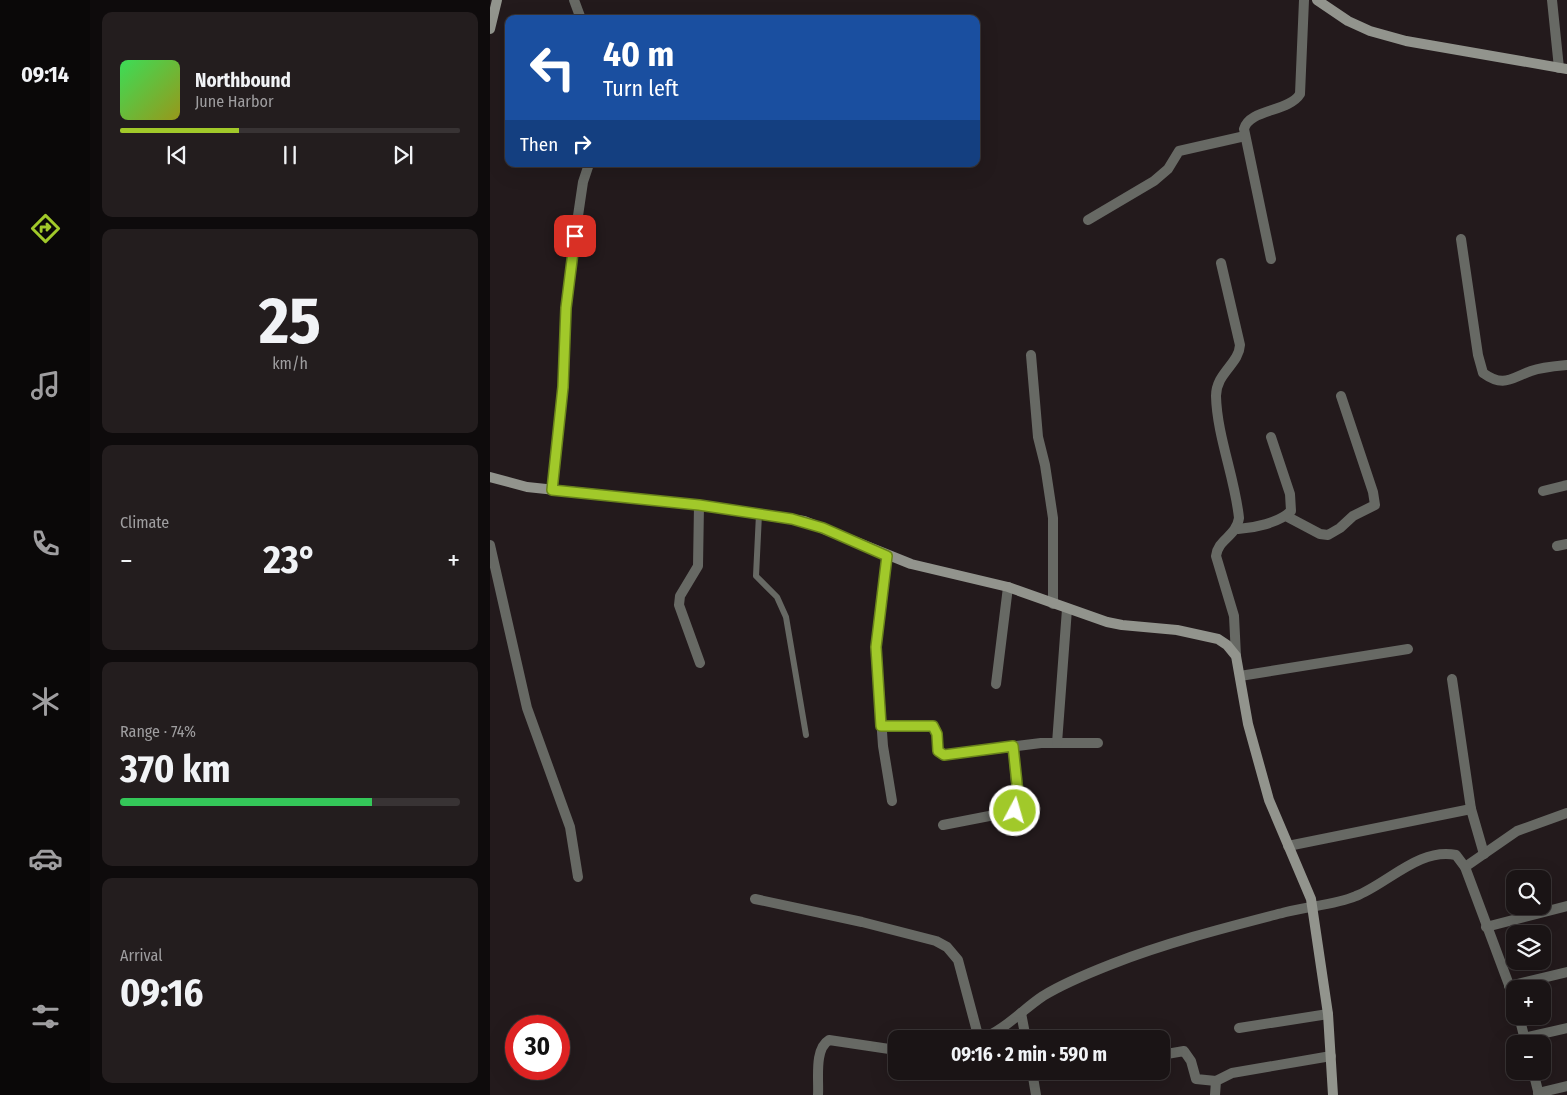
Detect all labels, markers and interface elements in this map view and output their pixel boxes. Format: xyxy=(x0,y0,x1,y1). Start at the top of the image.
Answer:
text: 40 m xyxy=(603,33,674,75)
icon: left xyxy=(520,35,585,100)
text: 09:14 xyxy=(21,61,69,88)
text: Northbound xyxy=(195,69,291,92)
text: Turn left xyxy=(603,75,679,102)
text: June Harbor xyxy=(195,92,273,111)
icon: right xyxy=(568,130,596,158)
text: Then xyxy=(520,133,558,156)
icon: previous xyxy=(163,141,191,169)
icon: pause xyxy=(276,141,304,169)
icon: next xyxy=(389,141,417,169)
icon: directions xyxy=(28,211,63,246)
pin xyxy=(554,215,596,257)
icon: arrive xyxy=(561,222,589,250)
text: 25 xyxy=(259,282,321,360)
text: km/h xyxy=(272,354,308,373)
icon: music xyxy=(28,368,63,403)
text: Climate xyxy=(120,513,169,532)
icon: phone xyxy=(28,526,63,561)
text: 23° xyxy=(263,537,317,583)
text: − xyxy=(120,544,133,577)
text: + xyxy=(447,544,460,577)
icon: climate xyxy=(28,684,63,719)
text: Range · 74% xyxy=(120,722,196,741)
text: 370 km xyxy=(120,746,231,792)
position arrow xyxy=(988,784,1040,836)
icon: car xyxy=(28,841,63,876)
map controls xyxy=(1506,870,1551,1080)
button: search xyxy=(1506,870,1551,915)
button: layers xyxy=(1506,925,1551,970)
text: Arrival xyxy=(120,946,162,965)
text: 09:16 xyxy=(120,970,203,1016)
button: + xyxy=(1506,980,1551,1025)
icon: filters xyxy=(28,999,63,1034)
speed limit sign: 30 xyxy=(505,1015,570,1080)
button: − xyxy=(1506,1035,1551,1080)
text: 09:16 · 2 min · 590 m xyxy=(951,1043,1107,1066)

